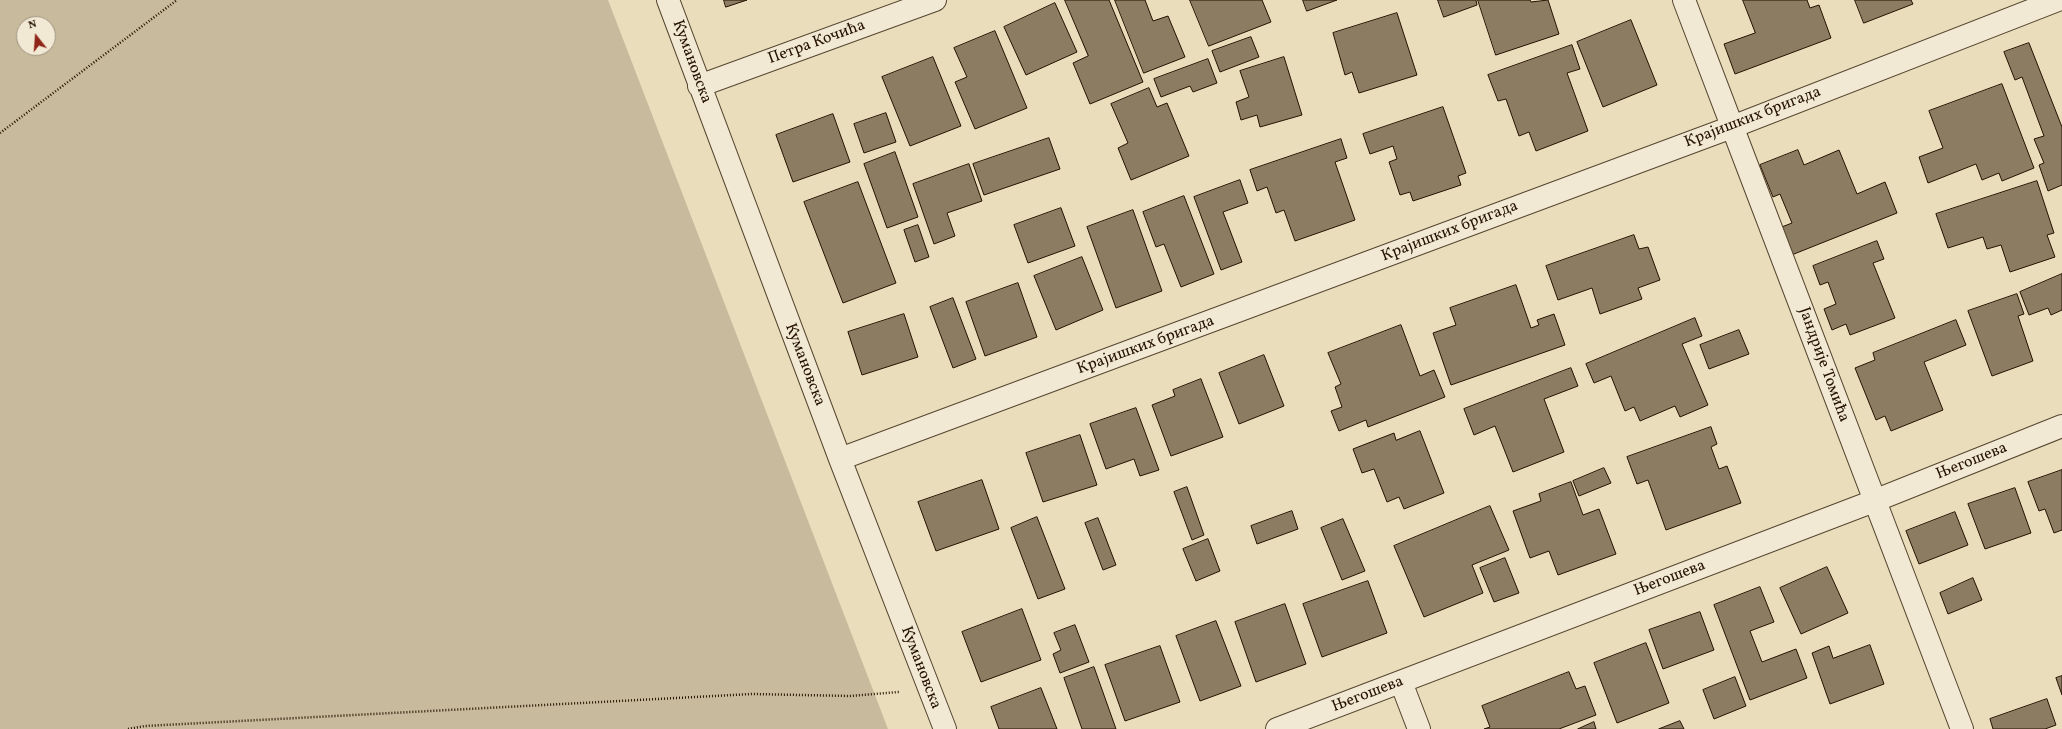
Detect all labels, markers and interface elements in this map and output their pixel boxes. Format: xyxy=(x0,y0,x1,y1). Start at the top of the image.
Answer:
north arrow xyxy=(16,16,56,56)
street label: Петра Кочића xyxy=(766,16,868,70)
text: N xyxy=(27,17,39,33)
street label: Кумановска xyxy=(667,18,715,106)
street label: Крајишких бригада xyxy=(1682,83,1824,153)
street label: Крајишких бригада xyxy=(1379,197,1521,267)
street label: Јандрије Томића xyxy=(1793,305,1853,425)
street label: Крајишких бригада xyxy=(1075,312,1217,380)
street label: Кумановска xyxy=(779,321,829,409)
street label: Његошева xyxy=(1934,439,2010,485)
street label: Његошева xyxy=(1631,557,1709,601)
street label: Кумановска xyxy=(895,624,945,712)
street label: Његошева xyxy=(1329,673,1407,717)

